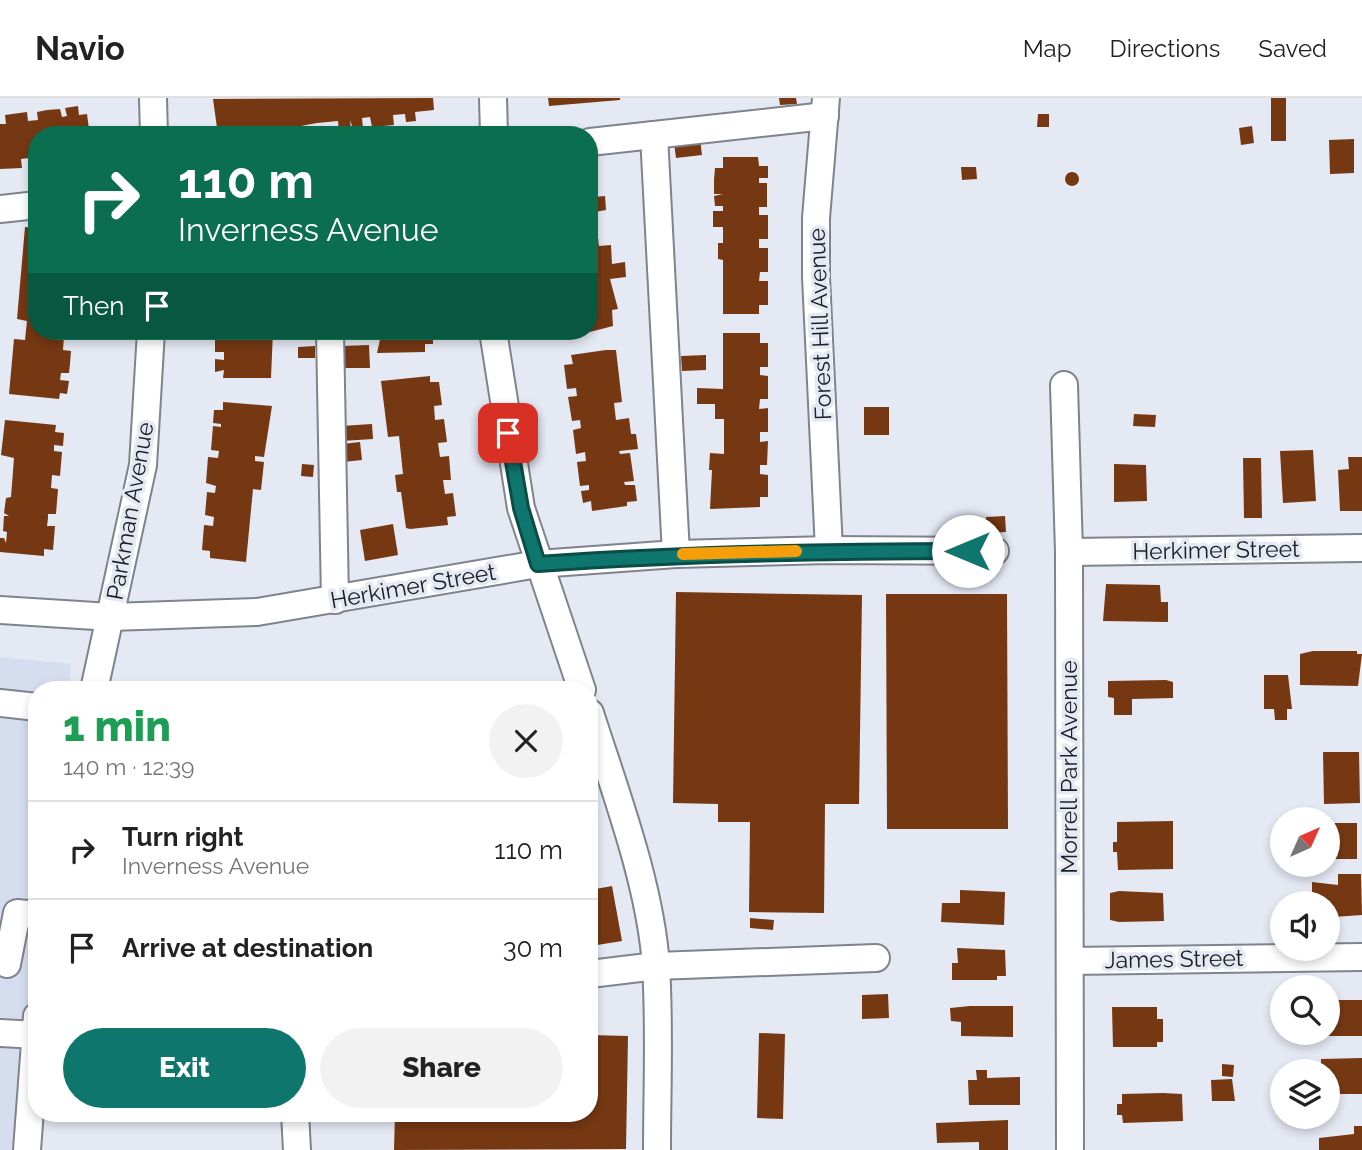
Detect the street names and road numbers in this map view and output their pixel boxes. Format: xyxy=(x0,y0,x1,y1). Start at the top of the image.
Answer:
street label: Forest Hill Avenue xyxy=(803,228,836,420)
street label: Parkman Avenue xyxy=(101,420,158,602)
street label: Herkimer Street xyxy=(1132,535,1300,564)
street label: Herkimer Street xyxy=(328,558,498,613)
street label: Morrell Park Avenue xyxy=(1055,660,1082,874)
street label: James Street xyxy=(1104,944,1244,973)

